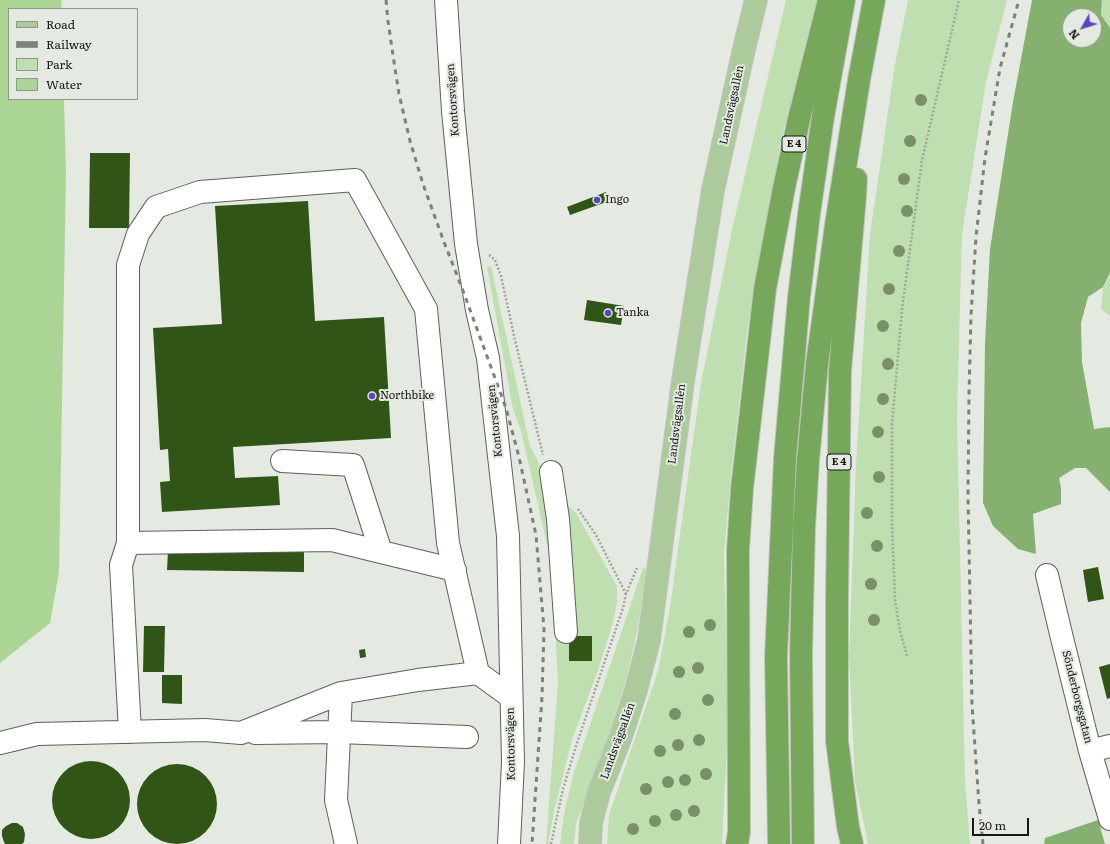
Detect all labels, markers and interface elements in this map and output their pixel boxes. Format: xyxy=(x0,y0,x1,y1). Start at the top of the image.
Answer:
legend xyxy=(8,8,138,100)
north arrow xyxy=(1062,8,1102,48)
text: Road xyxy=(46,15,75,33)
text: N xyxy=(1064,26,1083,44)
text: Railway xyxy=(46,35,92,53)
text: Park xyxy=(46,55,72,73)
street label: Kontorsvägen xyxy=(444,63,462,137)
street label: Landsvägsallén xyxy=(717,64,747,146)
text: Water xyxy=(46,75,82,93)
road number: E 4 xyxy=(782,136,806,152)
place label: Ingo xyxy=(605,193,629,207)
marker: Ingo xyxy=(592,195,602,205)
place label: Tanka xyxy=(616,306,649,320)
marker: Tanka xyxy=(603,308,613,318)
street label: Landsvägsallén xyxy=(666,383,688,465)
street label: Kontorsvägen xyxy=(485,384,505,458)
place label: Northbike xyxy=(380,389,434,403)
marker: Northbike xyxy=(367,391,377,401)
road number: E 4 xyxy=(827,454,851,470)
street label: Sönderborgsgatan xyxy=(1059,649,1095,745)
street label: Landsvägsallén xyxy=(598,701,638,781)
street label: Kontorsvägen xyxy=(504,707,518,781)
scale bar xyxy=(974,810,1031,836)
text: 20 m xyxy=(979,816,1006,834)

